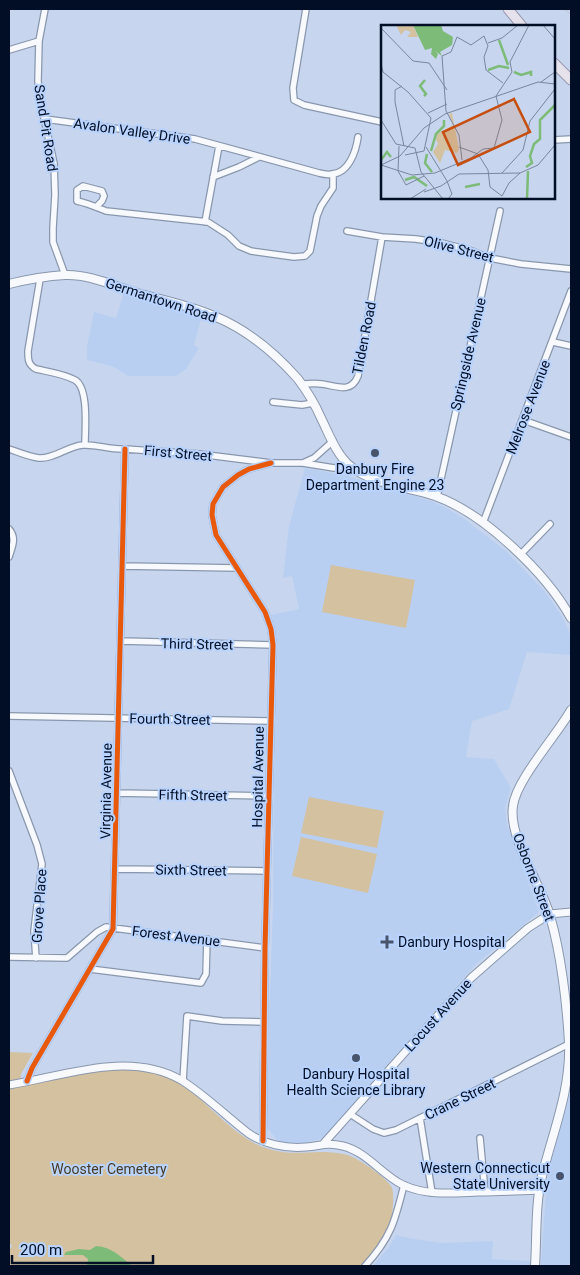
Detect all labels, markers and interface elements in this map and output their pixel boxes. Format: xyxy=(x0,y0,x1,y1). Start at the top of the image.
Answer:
inset map xyxy=(381,25,555,199)
street label: Sand Pit Road xyxy=(31,84,61,172)
street label: Avalon Valley Drive xyxy=(73,115,191,147)
street label: Olive Street xyxy=(423,233,496,265)
street label: Germantown Road xyxy=(104,275,218,325)
street label: Springside Avenue xyxy=(447,296,489,412)
street label: Tilden Road xyxy=(349,300,379,376)
street label: Melrose Avenue xyxy=(503,358,553,456)
street label: First Street xyxy=(143,442,213,464)
marker: Danbury Fire Department Engine 23 xyxy=(369,447,381,459)
place label: Danbury Fire Department Engine 23 xyxy=(306,461,444,493)
street label: Third Street xyxy=(161,635,234,653)
street label: Fourth Street xyxy=(129,710,211,728)
street label: Hospital Avenue xyxy=(249,726,267,828)
street label: Virginia Avenue xyxy=(97,743,115,839)
street label: Fifth Street xyxy=(159,786,228,804)
street label: Osborne Street xyxy=(510,831,558,924)
street label: Sixth Street xyxy=(155,861,227,879)
street label: Grove Place xyxy=(28,868,50,944)
street label: Forest Avenue xyxy=(131,923,221,949)
place label: Danbury Hospital xyxy=(398,934,505,950)
marker: Danbury Hospital xyxy=(380,935,394,949)
street label: Locust Avenue xyxy=(401,976,475,1054)
marker: Danbury Hospital Health Science Library xyxy=(350,1052,362,1064)
place label: Danbury Hospital Health Science Library xyxy=(286,1066,426,1098)
street label: Crane Street xyxy=(422,1075,498,1123)
place label: Western Connecticut State University xyxy=(420,1160,550,1192)
park label: Wooster Cemetery xyxy=(51,1161,167,1177)
marker: Western Connecticut State University xyxy=(554,1170,566,1182)
scale bar xyxy=(12,1232,154,1264)
text: 200 m xyxy=(20,1241,62,1259)

